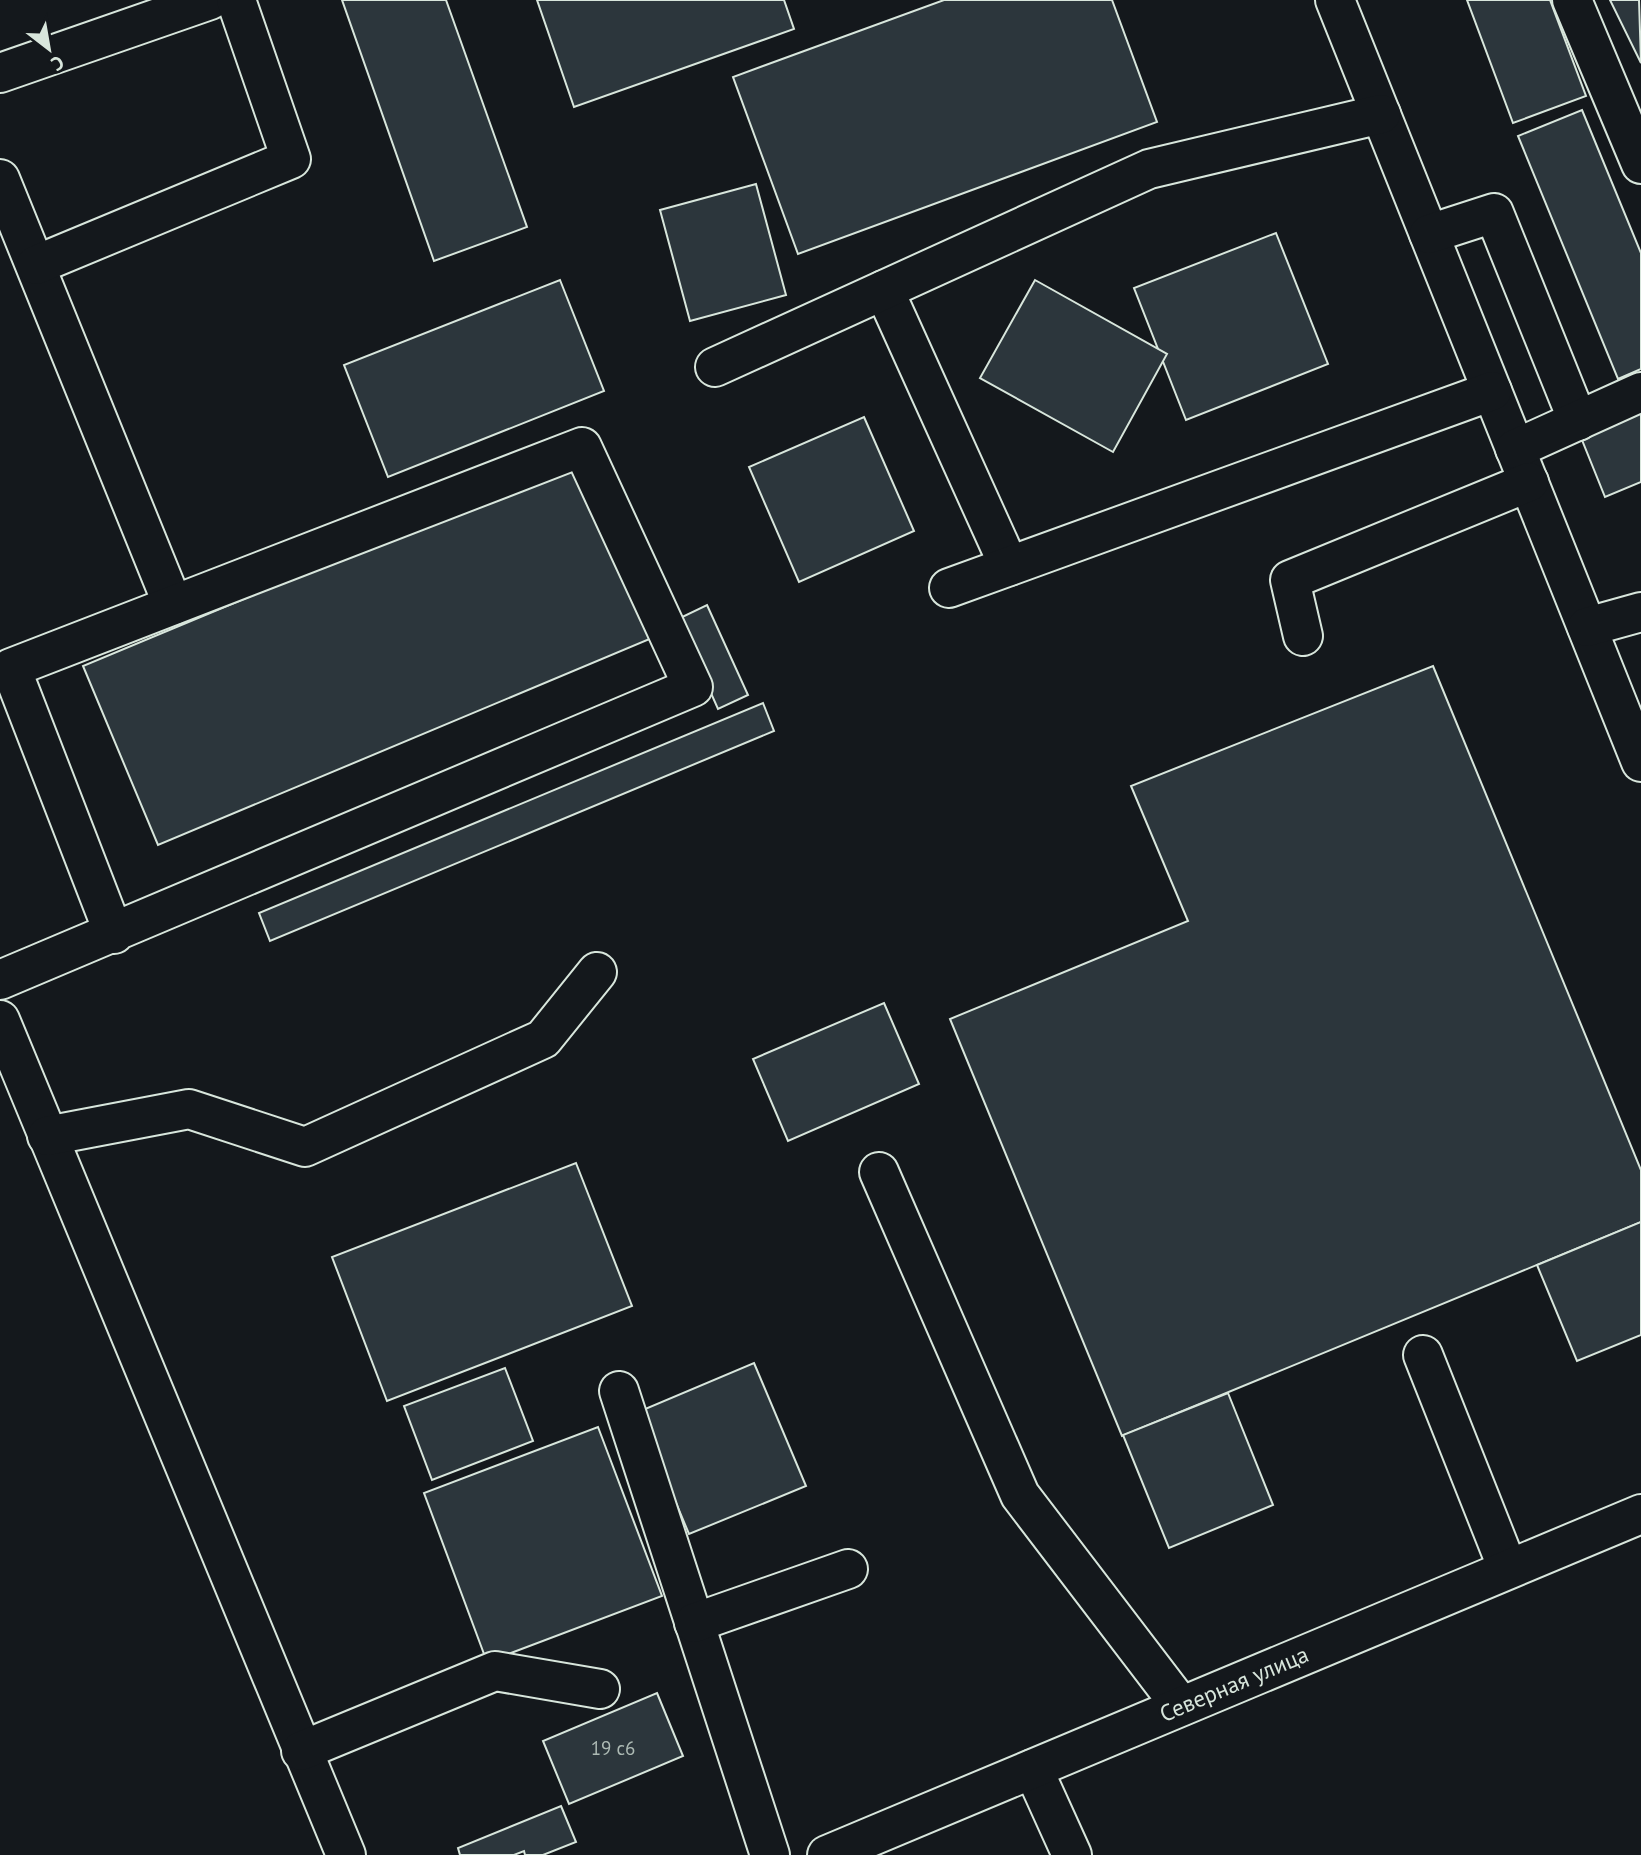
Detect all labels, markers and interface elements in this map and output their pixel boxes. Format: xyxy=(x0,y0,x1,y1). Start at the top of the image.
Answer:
north arrow xyxy=(14,14,84,84)
text: С xyxy=(47,51,68,77)
street label: Северная улица xyxy=(1155,1639,1313,1728)
house number: 19 с6 xyxy=(591,1736,635,1760)

